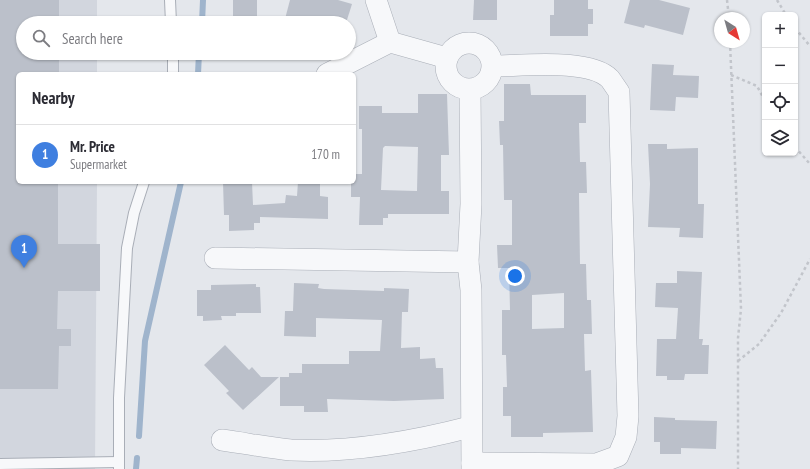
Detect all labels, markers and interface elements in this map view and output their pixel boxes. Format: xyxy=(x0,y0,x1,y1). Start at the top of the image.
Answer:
north arrow xyxy=(714,12,750,48)
map controls xyxy=(762,12,798,156)
button: + xyxy=(762,12,798,48)
search box xyxy=(16,16,356,60)
icon: search xyxy=(30,27,52,49)
text: Search here xyxy=(62,29,123,48)
button: − xyxy=(762,48,798,84)
button: locate xyxy=(762,84,798,120)
text: Nearby xyxy=(32,87,75,109)
button: layers xyxy=(762,120,798,156)
text: Mr. Price xyxy=(70,137,115,156)
text: 1 xyxy=(42,146,48,163)
text: 170 m xyxy=(311,146,340,163)
text: Supermarket xyxy=(70,156,127,173)
pin: 1 xyxy=(11,235,37,268)
your location xyxy=(505,266,525,286)

